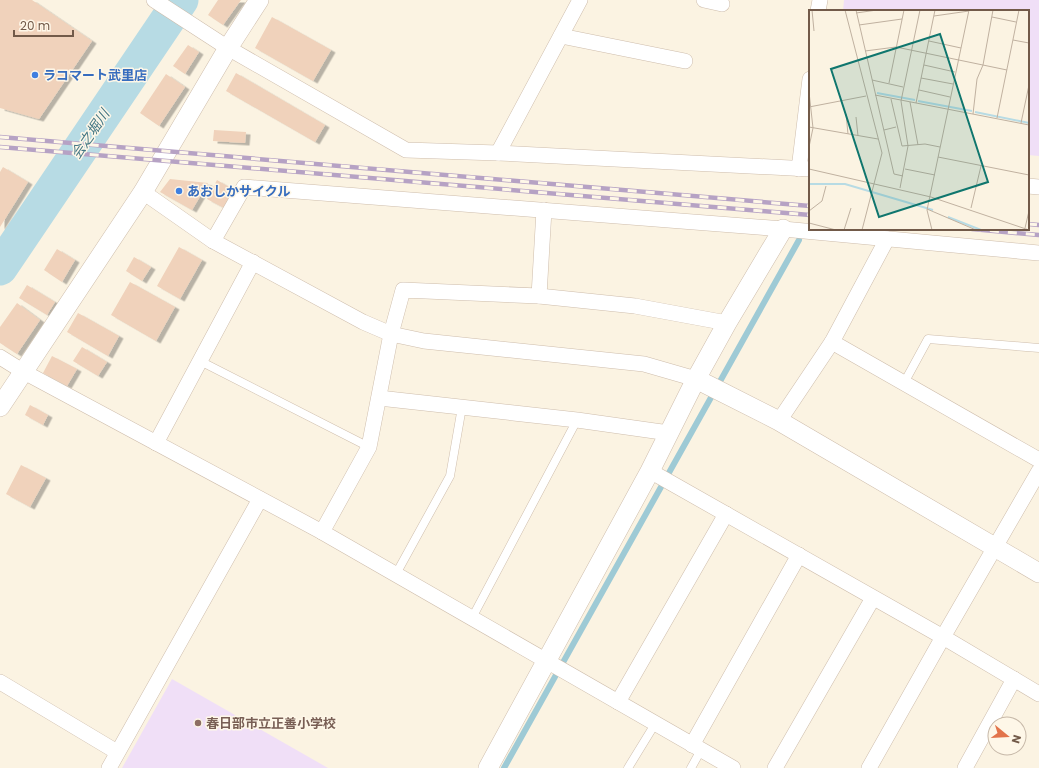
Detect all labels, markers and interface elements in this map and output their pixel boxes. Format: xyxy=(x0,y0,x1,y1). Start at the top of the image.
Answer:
inset map xyxy=(809,10,1029,230)
scale bar xyxy=(14,12,73,38)
text: 20 m xyxy=(20,17,50,34)
place label: ラコマート武里店 xyxy=(43,66,147,85)
marker: ラコマート武里店 xyxy=(30,70,40,80)
water label: 会之堀川 xyxy=(66,104,115,163)
place label: あおしかサイクル xyxy=(187,182,290,201)
marker: あおしかサイクル xyxy=(174,186,184,196)
place label: 春日部市立正善小学校 xyxy=(206,714,336,733)
north arrow xyxy=(987,716,1027,756)
marker: 春日部市立正善小学校 xyxy=(193,718,203,728)
text: N xyxy=(1008,733,1025,746)

